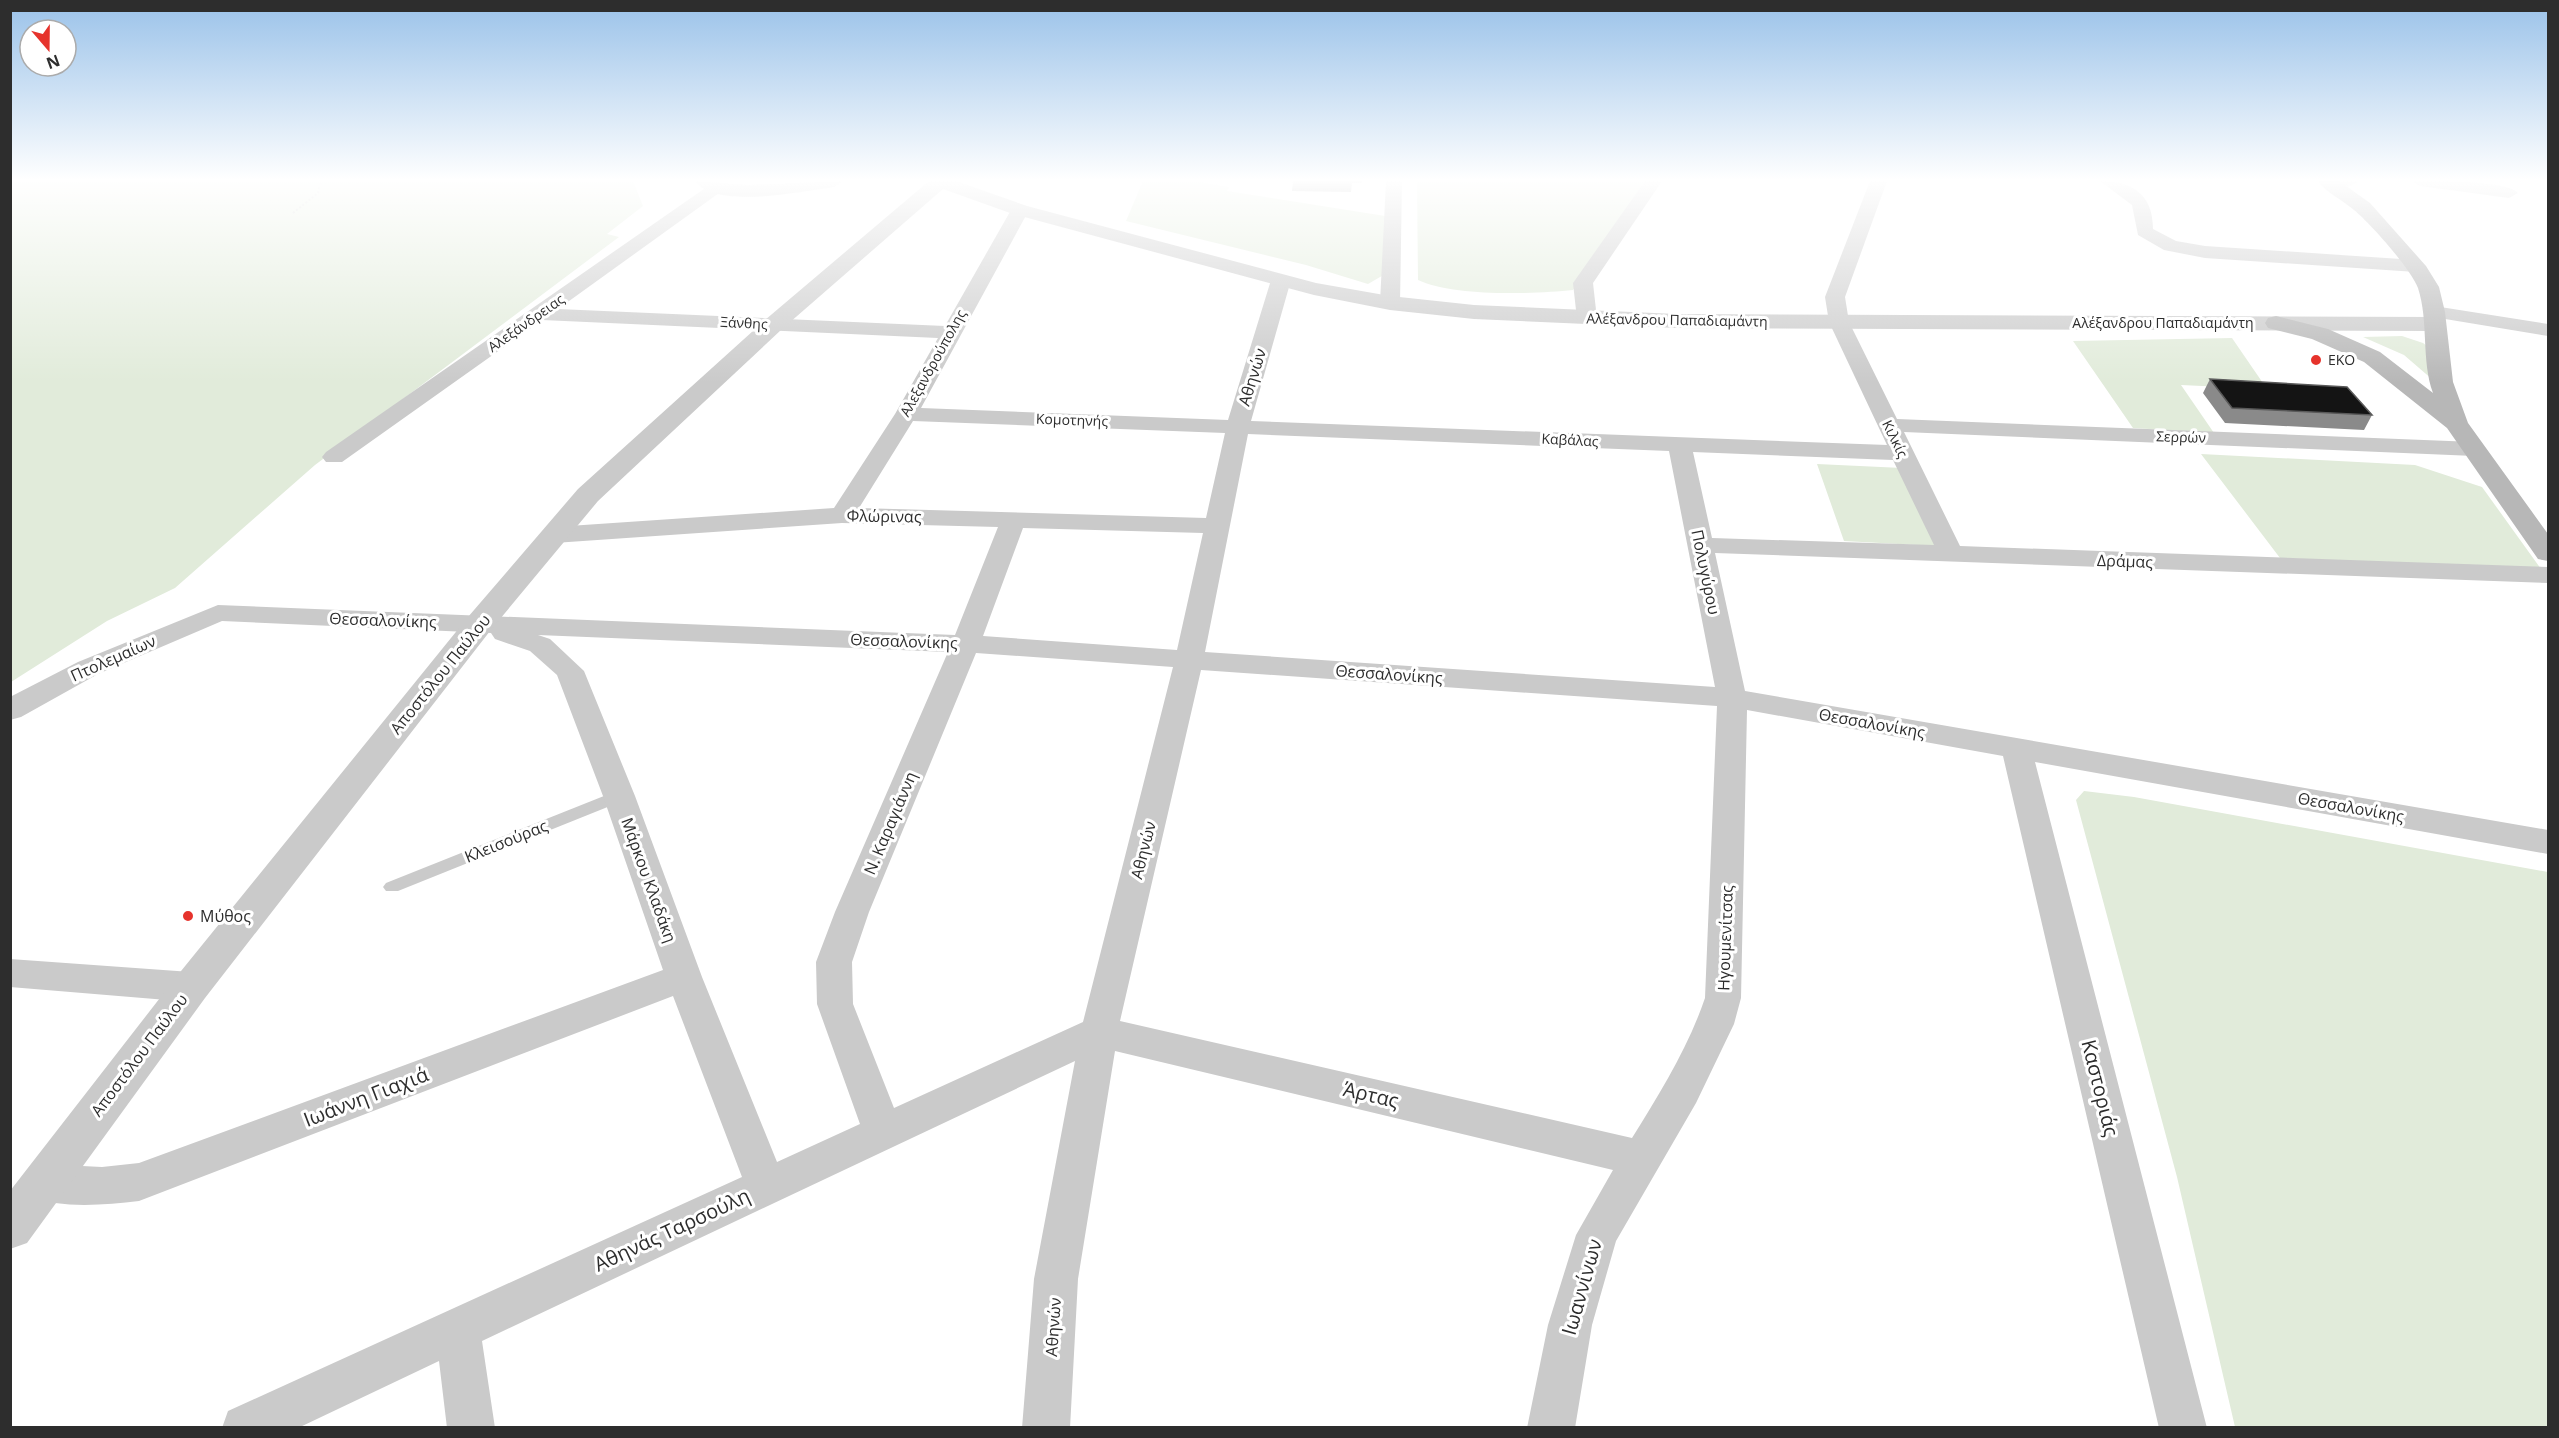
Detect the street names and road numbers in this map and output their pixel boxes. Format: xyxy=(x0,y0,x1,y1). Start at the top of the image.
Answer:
street label: Αλεξάνδρειας xyxy=(484,289,568,356)
street label: Αλεξανδρούπολης xyxy=(895,305,970,420)
street label: Αλέξανδρου Παπαδιαμάντη xyxy=(1586,308,1768,331)
street label: Ξάνθης xyxy=(720,312,768,333)
street label: Αλέξανδρου Παπαδιαμάντη xyxy=(2072,313,2254,332)
street label: Αθηνών xyxy=(1233,345,1271,408)
street label: Κομοτηνής xyxy=(1036,409,1109,430)
street label: Κιλκίς xyxy=(1878,417,1913,461)
street label: Σερρών xyxy=(2156,426,2206,447)
street label: Καβάλας xyxy=(1541,429,1599,450)
street label: Φλώρινας xyxy=(846,504,922,528)
street label: Πολυγύρου xyxy=(1686,527,1726,617)
street label: Δράμας xyxy=(2097,549,2154,573)
street label: Θεσσαλονίκης xyxy=(329,607,437,633)
street label: Αποστόλου Παύλου xyxy=(385,609,495,739)
street label: Θεσσαλονίκης xyxy=(850,628,958,654)
street label: Πτολεμαίων xyxy=(67,629,159,687)
street label: Θεσσαλονίκης xyxy=(1335,659,1444,689)
street label: Θεσσαλονίκης xyxy=(1817,703,1927,743)
street label: Ν. Καραγιάννη xyxy=(858,768,922,878)
street label: Θεσσαλονίκης xyxy=(2296,787,2406,827)
street label: Κλεισούρας xyxy=(461,814,551,868)
street label: Μάρκου Κλαδάκη xyxy=(616,814,682,946)
street label: Αθηνών xyxy=(1125,818,1161,881)
street label: Ηγουμενίτσας xyxy=(1712,884,1738,991)
street label: Αποστόλου Παύλου xyxy=(86,989,192,1121)
street label: Καστοριάς xyxy=(2075,1037,2126,1139)
street label: Ιωάννη Γιαχιά xyxy=(300,1060,432,1133)
street label: Άρτας xyxy=(1341,1075,1402,1114)
street label: Αθηνάς Ταρσούλη xyxy=(589,1182,754,1278)
street label: Ιωαννίνων xyxy=(1555,1235,1608,1338)
street label: Αθηνών xyxy=(1040,1296,1066,1357)

